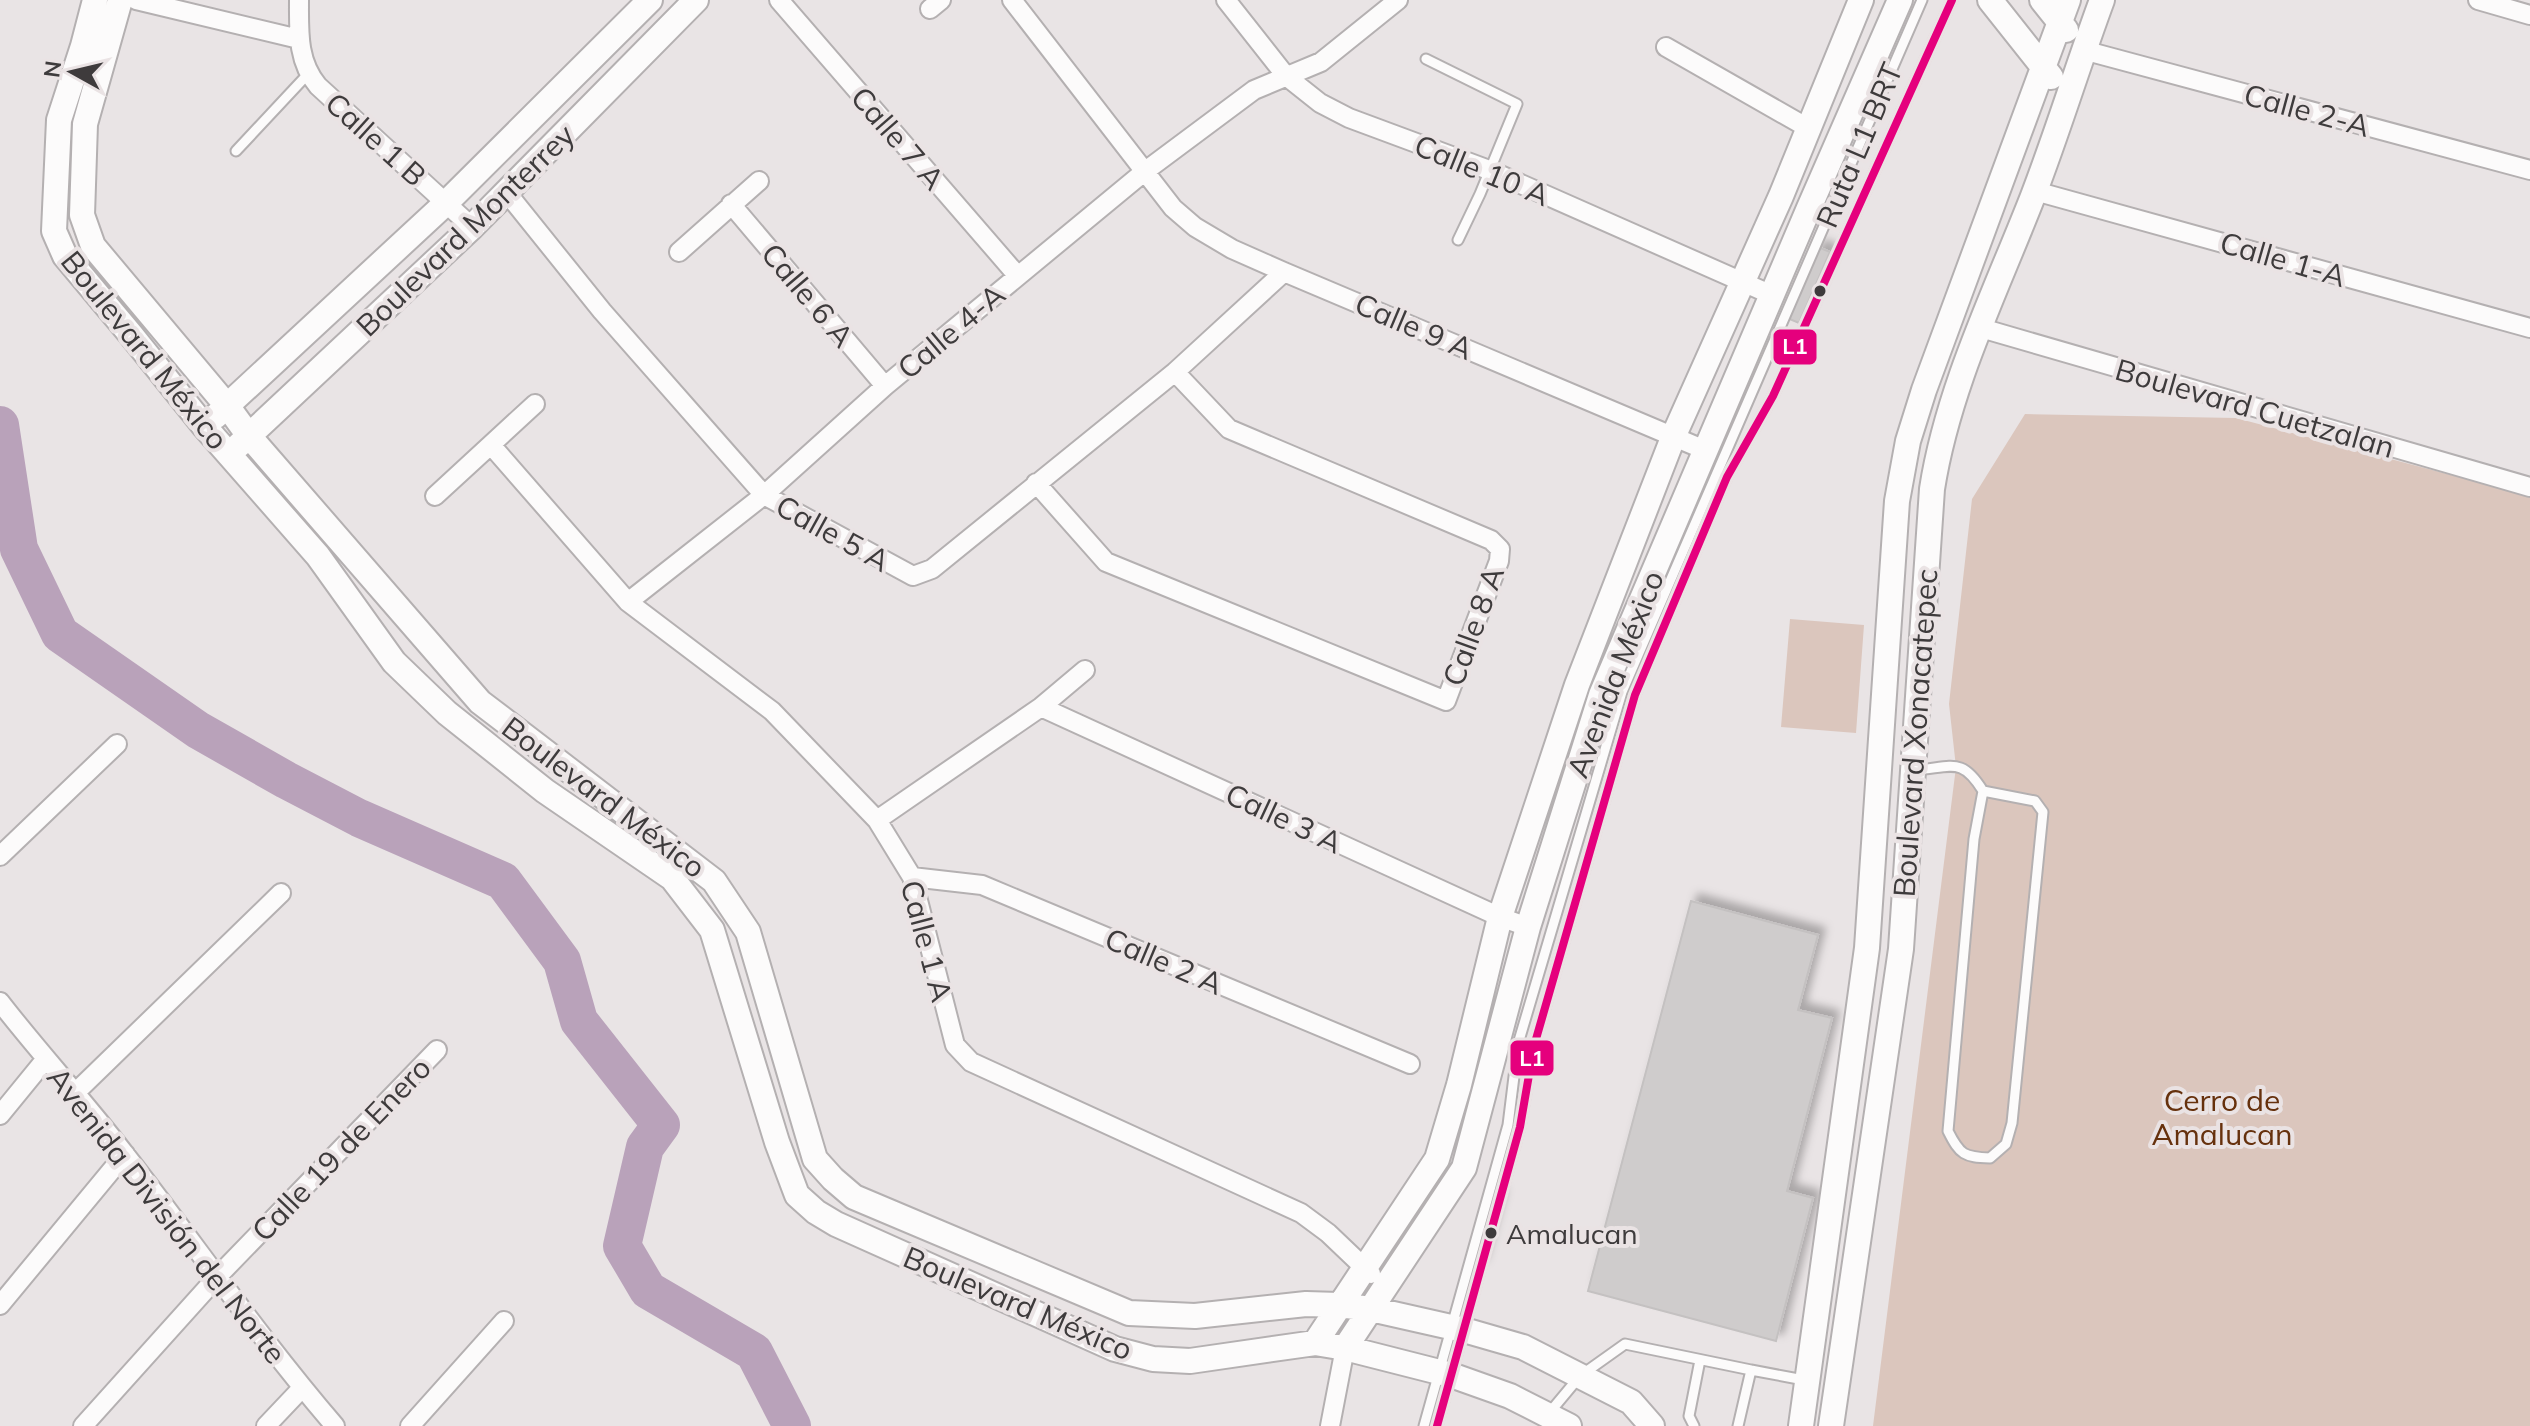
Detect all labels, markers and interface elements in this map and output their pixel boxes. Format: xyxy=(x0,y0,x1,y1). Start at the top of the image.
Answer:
north arrow xyxy=(32,32,112,112)
street label: Ruta L1 BRT xyxy=(1807,57,1911,233)
text: N xyxy=(37,59,67,79)
street label: Calle 2-A xyxy=(2240,75,2374,145)
street label: Calle 7 A xyxy=(843,79,953,197)
street label: Calle 1 B xyxy=(318,84,434,194)
street label: Boulevard Monterrey xyxy=(348,116,582,344)
street label: Calle 10 A xyxy=(1409,126,1555,214)
street label: Calle 1-A xyxy=(2216,223,2350,295)
street label: Calle 6 A xyxy=(753,235,863,355)
street label: Boulevard México xyxy=(53,243,237,457)
street label: Calle 4-A xyxy=(889,275,1013,387)
unlabelled marker xyxy=(1812,283,1828,299)
street label: Calle 9 A xyxy=(1349,284,1479,368)
line badge: L1 xyxy=(1772,328,1818,366)
text: L1 xyxy=(1782,332,1808,360)
street label: Boulevard Cuetzalan xyxy=(2111,350,2399,466)
street label: Calle 5 A xyxy=(769,486,897,580)
street label: Calle 8 A xyxy=(1434,561,1512,691)
street label: Avenida México xyxy=(1558,565,1672,783)
street label: Boulevard Xonacatepec xyxy=(1885,568,1945,898)
street label: Boulevard México xyxy=(495,708,713,886)
street label: Calle 3 A xyxy=(1220,775,1348,861)
street label: Calle 1 A xyxy=(893,876,961,1006)
street label: Calle 2 A xyxy=(1099,919,1229,1003)
line badge: L1 xyxy=(1509,1039,1555,1077)
text: L1 xyxy=(1519,1044,1545,1072)
street label: Calle 19 de Enero xyxy=(243,1049,439,1249)
street label: Avenida División del Norte xyxy=(39,1059,295,1371)
park label: Cerro de Amalucan xyxy=(2151,1081,2293,1153)
place label: Amalucan xyxy=(1506,1216,1638,1251)
marker: Amalucan xyxy=(1483,1225,1499,1241)
street label: Boulevard México xyxy=(898,1238,1138,1368)

